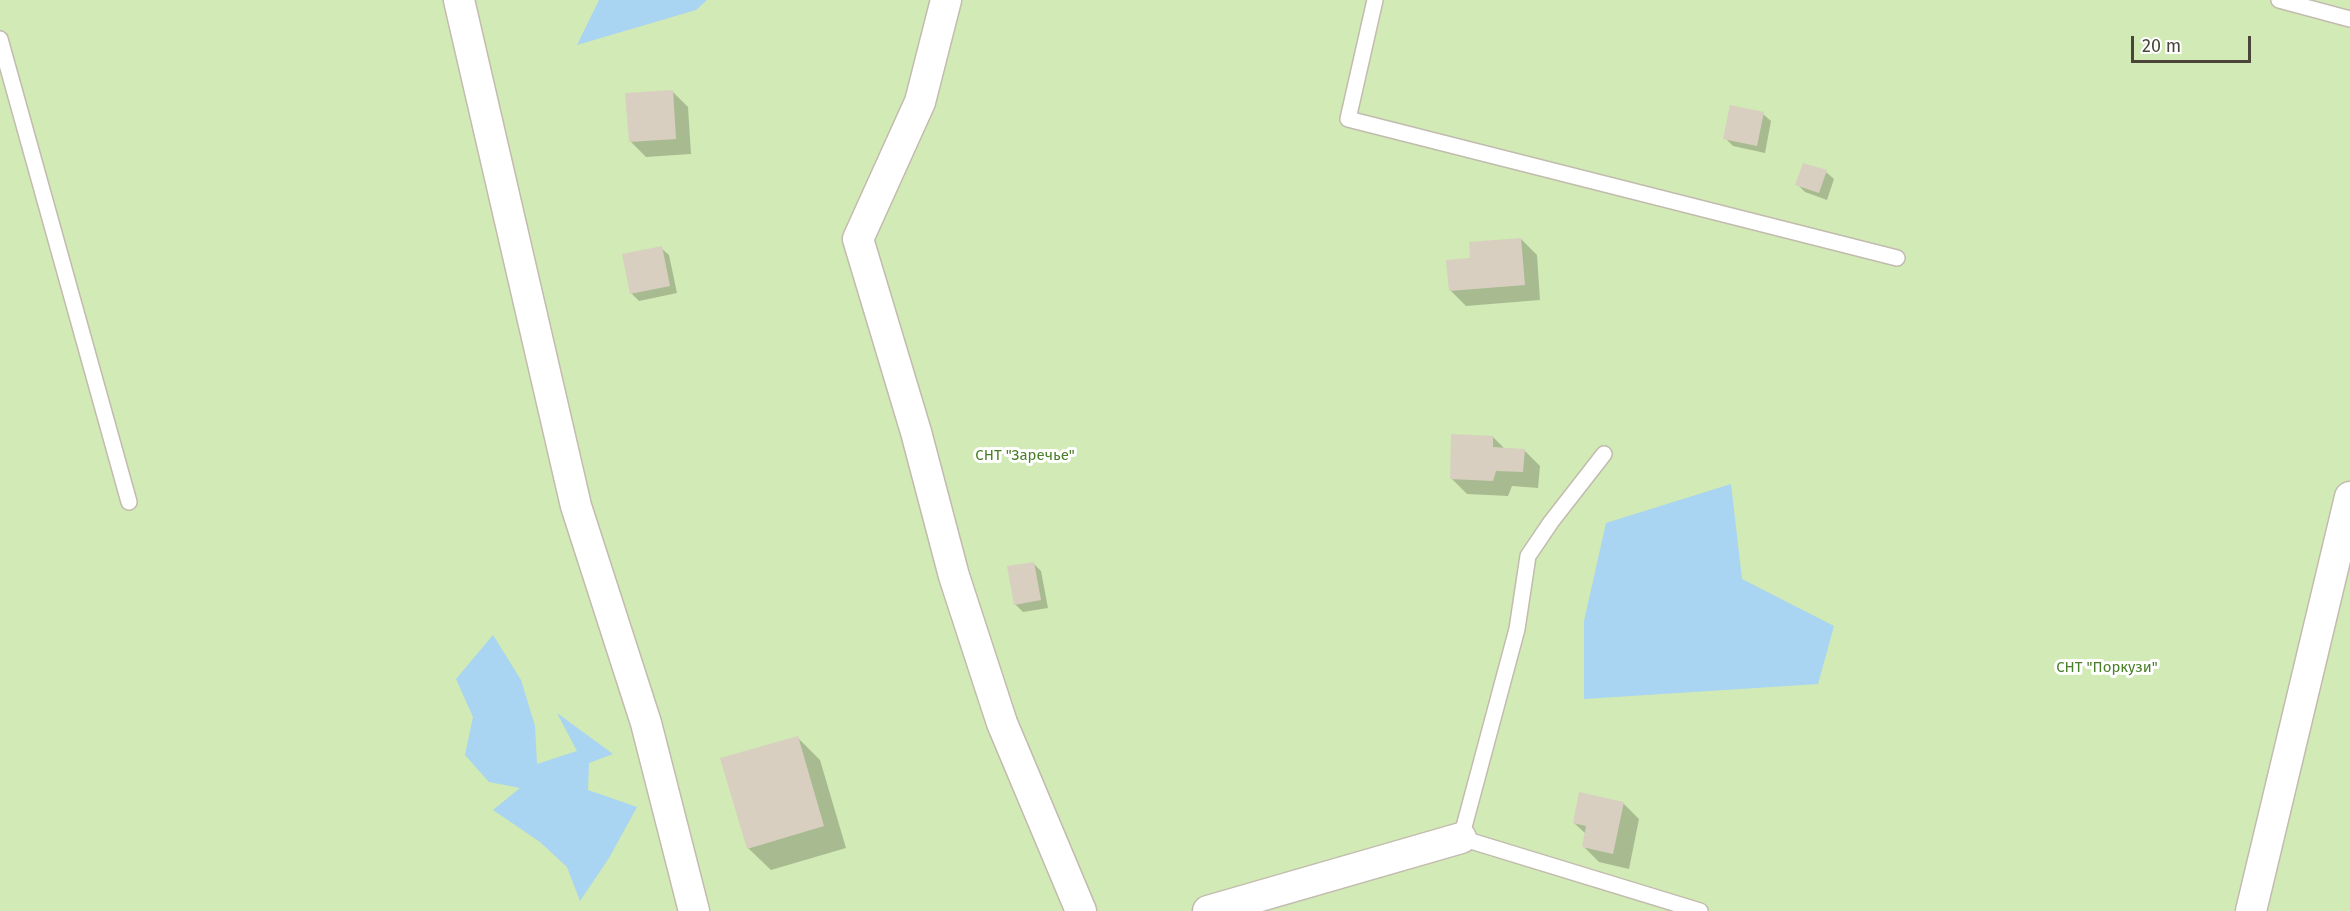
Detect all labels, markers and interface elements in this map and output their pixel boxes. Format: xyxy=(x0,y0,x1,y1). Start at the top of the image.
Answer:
scale bar xyxy=(2134,24,2254,62)
text: 20 m xyxy=(2142,35,2181,57)
park label: СНТ "Заречье" xyxy=(975,447,1075,465)
park label: СНТ "Поркузи" xyxy=(2056,659,2158,677)

